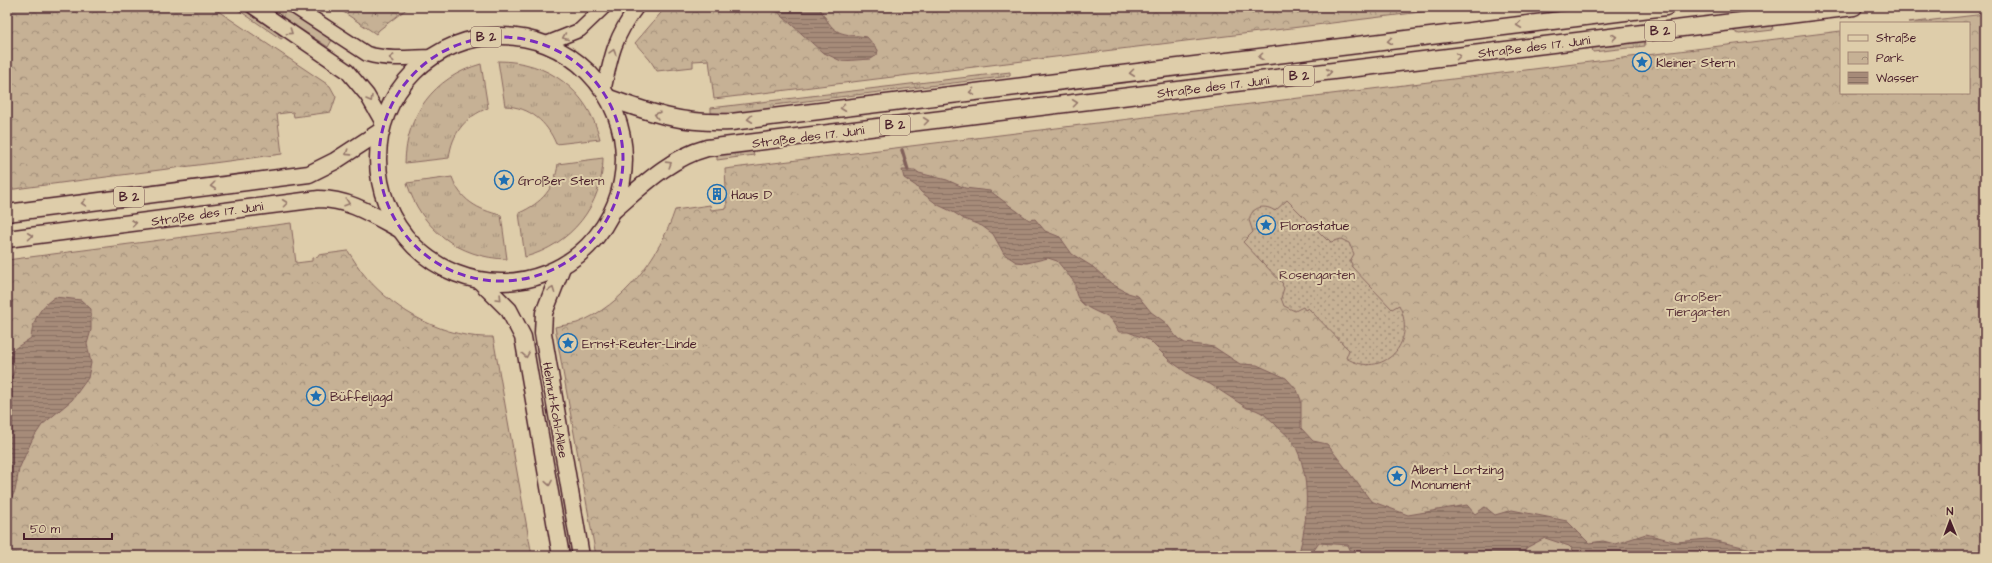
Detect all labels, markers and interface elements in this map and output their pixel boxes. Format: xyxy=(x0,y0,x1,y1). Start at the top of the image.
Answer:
one-way arrow xyxy=(1516,20,1522,29)
road number: B 2 xyxy=(1645,21,1675,41)
legend xyxy=(1840,22,1970,94)
one-way arrow xyxy=(286,27,293,34)
road number: B 2 xyxy=(471,27,501,47)
text: Straße xyxy=(1876,30,1917,47)
street label: Straße des 17. Juni xyxy=(1477,31,1591,63)
one-way arrow xyxy=(562,32,569,40)
one-way arrow xyxy=(1611,32,1617,41)
one-way arrow xyxy=(1387,36,1393,45)
one-way arrow xyxy=(608,49,617,56)
text: Park xyxy=(1876,50,1904,67)
place icon: Kleiner Stern xyxy=(1631,51,1653,73)
one-way arrow xyxy=(1258,52,1264,61)
one-way arrow xyxy=(1455,52,1461,61)
one-way arrow xyxy=(389,53,395,62)
place label: Kleiner Stern xyxy=(1656,54,1736,72)
road number: B 2 xyxy=(1284,66,1314,86)
one-way arrow xyxy=(1129,68,1135,77)
one-way arrow xyxy=(1326,68,1332,77)
text: Wasser xyxy=(1876,70,1919,87)
street label: Straße des 17. Juni xyxy=(1156,71,1270,103)
one-way arrow xyxy=(969,88,975,97)
one-way arrow xyxy=(365,95,372,102)
one-way arrow xyxy=(1072,99,1078,108)
one-way arrow xyxy=(840,103,846,112)
one-way arrow xyxy=(654,111,661,120)
one-way arrow xyxy=(747,115,753,124)
road number: B 2 xyxy=(880,115,910,135)
one-way arrow xyxy=(923,117,929,126)
street label: Straße des 17. Juni xyxy=(751,121,865,153)
one-way arrow xyxy=(346,148,353,155)
one-way arrow xyxy=(665,162,672,169)
place icon: Großer Stern xyxy=(493,169,515,191)
place label: Großer Stern xyxy=(518,172,605,190)
one-way arrow xyxy=(210,181,216,190)
building icon: Haus D xyxy=(706,183,728,205)
place label: Haus D xyxy=(731,186,773,204)
road number: B 2 xyxy=(114,187,144,207)
street label: Straße des 17. Juni xyxy=(150,197,264,231)
one-way arrow xyxy=(81,198,87,207)
one-way arrow xyxy=(343,198,350,207)
one-way arrow xyxy=(282,199,288,208)
place icon: Florastatue xyxy=(1255,214,1277,236)
place label: Florastatue xyxy=(1280,217,1349,235)
one-way arrow xyxy=(131,218,137,227)
one-way arrow xyxy=(27,232,33,241)
park label: Rosengarten xyxy=(1279,266,1355,285)
one-way arrow xyxy=(547,287,556,294)
park label: Großer Tiergarten xyxy=(1666,288,1730,322)
one-way arrow xyxy=(494,294,501,301)
place icon: Ernst-Reuter-Linde xyxy=(557,332,579,354)
place label: Ernst-Reuter-Linde xyxy=(582,335,697,353)
one-way arrow xyxy=(522,352,530,358)
street label: Helmut-Kohl-Allee xyxy=(538,361,572,460)
place icon: Büffeljagd xyxy=(305,385,327,407)
place label: Büffeljagd xyxy=(330,388,393,407)
place label: Albert Lortzing Monument xyxy=(1411,461,1504,494)
place icon: Albert Lortzing Monument xyxy=(1386,465,1408,487)
one-way arrow xyxy=(544,480,553,486)
north arrow xyxy=(1930,501,1970,541)
text: N xyxy=(1946,504,1954,519)
scale bar xyxy=(24,515,112,541)
text: 50 m xyxy=(30,521,61,538)

